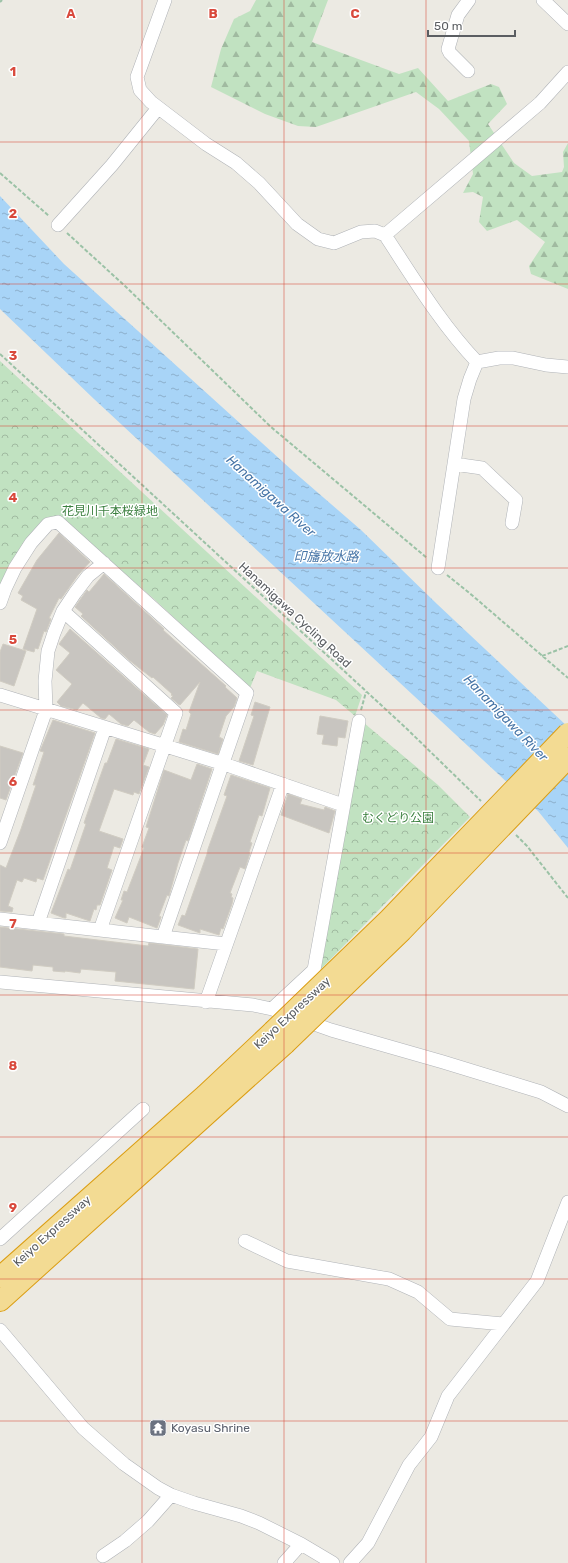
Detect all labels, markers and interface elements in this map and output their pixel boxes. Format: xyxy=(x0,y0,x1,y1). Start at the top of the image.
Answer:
text: A xyxy=(66,6,76,21)
text: B xyxy=(208,6,218,21)
text: C xyxy=(350,6,360,21)
scale bar xyxy=(428,12,515,38)
text: 50 m xyxy=(434,19,462,33)
text: 1 xyxy=(10,64,16,79)
text: 2 xyxy=(9,206,17,221)
text: 3 xyxy=(9,348,18,363)
water label: Hanamigawa River xyxy=(223,452,319,541)
text: 4 xyxy=(9,490,18,505)
park label: 花見川千本桜緑地 xyxy=(62,504,158,518)
water label: 印旛放水路 xyxy=(293,549,359,564)
street label: Hanamigawa Cycling Road xyxy=(236,559,354,671)
text: 5 xyxy=(9,632,17,647)
water label: Hanamigawa River xyxy=(460,672,552,766)
text: 6 xyxy=(9,774,18,789)
park label: むくどり公園 xyxy=(362,811,434,825)
text: 7 xyxy=(9,916,17,931)
street label: Keiyo Expressway xyxy=(251,974,333,1052)
text: 8 xyxy=(9,1058,18,1073)
street label: Keiyo Expressway xyxy=(10,1192,94,1269)
text: 9 xyxy=(9,1200,17,1215)
temple icon: Koyasu Shrine xyxy=(148,1418,168,1438)
place label: Koyasu Shrine xyxy=(171,1421,250,1435)

